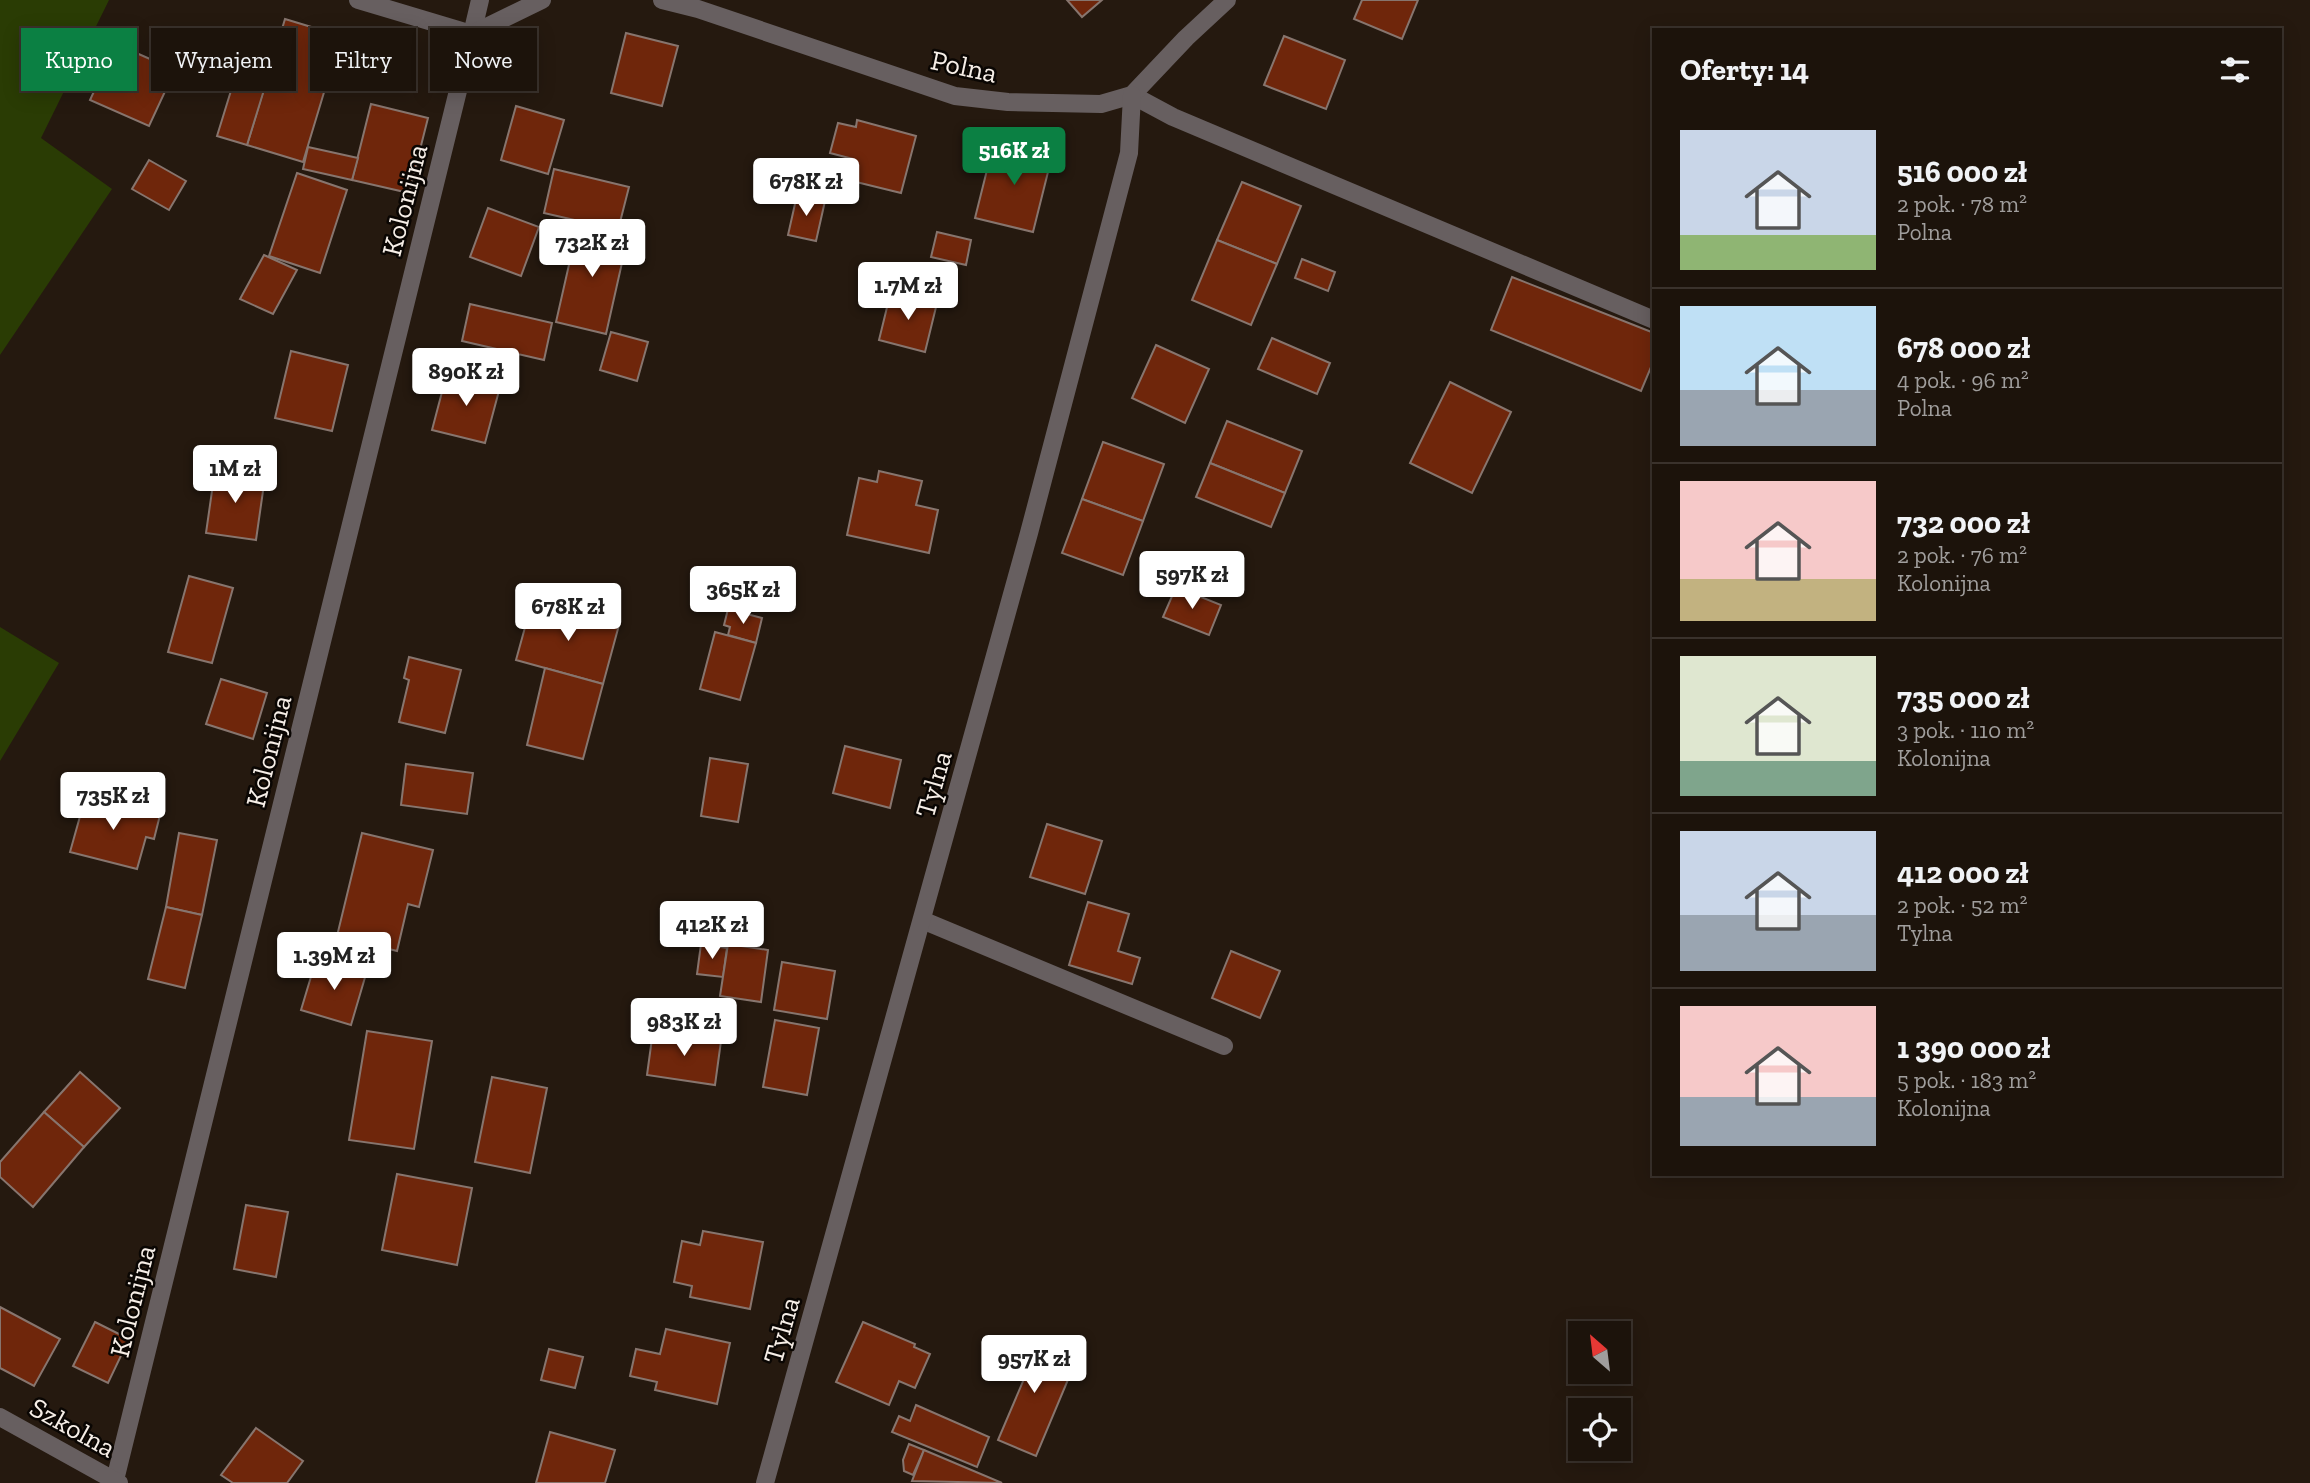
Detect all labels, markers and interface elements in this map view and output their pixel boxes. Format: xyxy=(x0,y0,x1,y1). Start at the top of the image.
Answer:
chip: Kupno xyxy=(21,28,137,91)
chip: Wynajem xyxy=(151,28,296,91)
chip: Filtry xyxy=(310,28,416,91)
chip: Nowe xyxy=(430,28,537,91)
street label: Polna xyxy=(928,43,1000,90)
icon: filters xyxy=(2216,51,2254,89)
text: Oferty: 14 xyxy=(1680,52,1809,88)
pin: 516K zł xyxy=(949,128,1079,187)
text: 516K zł xyxy=(978,136,1050,164)
street label: Kolonijna xyxy=(375,140,434,259)
text: 516 000 zł xyxy=(1897,154,2027,190)
pin: 678K zł xyxy=(741,158,871,218)
icon: home xyxy=(1736,158,1820,242)
text: 678K zł xyxy=(769,167,843,195)
text: 2 pok. · 78 m² xyxy=(1897,190,2027,218)
text: Polna xyxy=(1897,218,1952,246)
pin: 732K zł xyxy=(527,219,657,279)
text: 732K zł xyxy=(555,228,629,256)
pin: 1.7M zł xyxy=(843,262,973,322)
text: 1.7M zł xyxy=(874,271,942,299)
text: 678 000 zł xyxy=(1897,330,2030,366)
icon: home xyxy=(1736,334,1820,418)
pin: 890K zł xyxy=(401,348,531,408)
text: 890K zł xyxy=(428,357,504,385)
text: 4 pok. · 96 m² xyxy=(1897,366,2029,394)
text: Polna xyxy=(1897,394,1952,422)
pin: 1M zł xyxy=(186,446,284,505)
text: 1M zł xyxy=(209,454,261,482)
text: 732 000 zł xyxy=(1897,505,2030,541)
icon: home xyxy=(1736,509,1820,593)
text: 2 pok. · 76 m² xyxy=(1897,541,2027,569)
pin: 597K zł xyxy=(1127,552,1257,611)
text: 597K zł xyxy=(1155,560,1229,588)
pin: 365K zł xyxy=(678,566,808,626)
text: Kolonijna xyxy=(1897,569,1991,597)
text: 365K zł xyxy=(706,575,780,603)
pin: 678K zł xyxy=(503,584,633,643)
text: 678K zł xyxy=(531,592,605,620)
text: 735 000 zł xyxy=(1897,680,2030,716)
icon: home xyxy=(1736,684,1820,768)
street label: Kolonijna xyxy=(239,691,298,810)
text: 3 pok. · 110 m² xyxy=(1897,716,2034,744)
text: Kolonijna xyxy=(1897,744,1991,772)
street label: Tylna xyxy=(908,747,959,821)
pin: 735K zł xyxy=(48,772,178,832)
text: 735K zł xyxy=(76,781,150,809)
text: 412 000 zł xyxy=(1897,855,2029,891)
icon: home xyxy=(1736,859,1820,943)
text: 2 pok. · 52 m² xyxy=(1897,891,2027,919)
pin: 412K zł xyxy=(647,902,777,961)
text: 412K zł xyxy=(676,910,748,938)
text: Tylna xyxy=(1897,919,1953,947)
pin: 1.39M zł xyxy=(262,932,406,992)
text: 1.39M zł xyxy=(293,941,375,969)
pin: 983K zł xyxy=(619,998,749,1058)
text: 983K zł xyxy=(647,1007,721,1035)
text: 1 390 000 zł xyxy=(1897,1030,2050,1066)
icon: home xyxy=(1736,1034,1820,1118)
text: 5 pok. · 183 m² xyxy=(1897,1066,2036,1094)
text: Kolonijna xyxy=(1897,1094,1991,1122)
street label: Kolonijna xyxy=(103,1241,162,1360)
street label: Tylna xyxy=(756,1293,807,1367)
north arrow xyxy=(1568,1321,1631,1384)
map controls xyxy=(1568,1321,1631,1461)
pin: 957K zł xyxy=(969,1336,1099,1395)
text: 957K zł xyxy=(997,1344,1071,1372)
street label: Szkolna xyxy=(24,1390,122,1465)
button: locate xyxy=(1568,1398,1631,1461)

